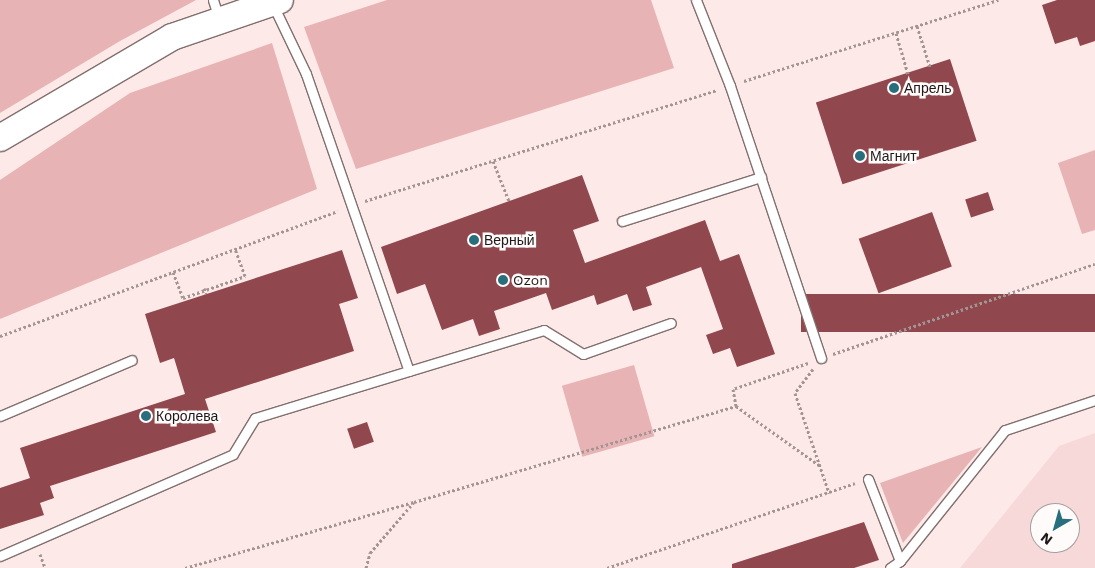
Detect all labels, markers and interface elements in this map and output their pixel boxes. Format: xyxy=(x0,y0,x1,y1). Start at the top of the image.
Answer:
place label: Апрель xyxy=(904,80,951,96)
marker: Апрель xyxy=(888,82,900,94)
place label: Магнит xyxy=(870,148,917,164)
marker: Магнит xyxy=(854,150,866,162)
place label: Верный xyxy=(484,232,535,248)
marker: Верный xyxy=(468,234,480,246)
place label: Ozon xyxy=(513,272,548,288)
marker: Ozon xyxy=(497,274,509,286)
place label: Королева xyxy=(156,408,218,424)
marker: Королева xyxy=(140,410,152,422)
north arrow xyxy=(1030,503,1080,553)
text: N xyxy=(1037,530,1055,549)

